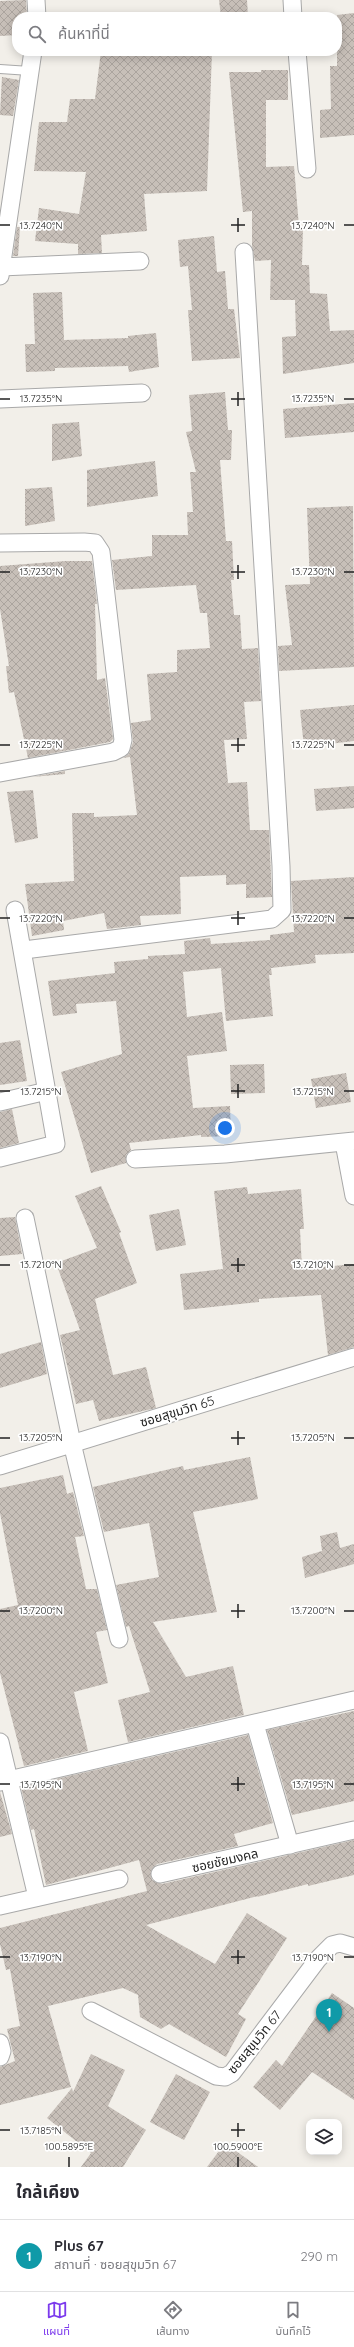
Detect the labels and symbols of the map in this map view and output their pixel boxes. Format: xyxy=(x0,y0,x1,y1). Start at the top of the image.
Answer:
text: 13.7240°N xyxy=(19,219,63,232)
text: 13.7240°N xyxy=(291,219,335,232)
text: 13.7235°N xyxy=(20,392,62,405)
text: 13.7235°N xyxy=(292,392,334,405)
text: 13.7230°N xyxy=(19,565,63,578)
text: 13.7230°N xyxy=(291,565,335,578)
text: 13.7225°N xyxy=(19,738,63,751)
text: 13.7225°N xyxy=(291,738,335,751)
text: 13.7220°N xyxy=(19,912,63,925)
text: 13.7220°N xyxy=(291,912,335,925)
text: 13.7215°N xyxy=(20,1085,62,1098)
text: 13.7215°N xyxy=(292,1085,334,1098)
your location xyxy=(215,1118,235,1138)
text: 13.7210°N xyxy=(20,1258,62,1271)
text: 13.7210°N xyxy=(292,1258,334,1271)
street label: ซอยสุขุมวิท 65 xyxy=(138,1392,216,1430)
text: 13.7205°N xyxy=(19,1431,63,1444)
text: 13.7205°N xyxy=(291,1431,335,1444)
text: 13.7200°N xyxy=(19,1604,63,1617)
text: 13.7200°N xyxy=(291,1604,335,1617)
text: 13.7195°N xyxy=(20,1778,62,1791)
text: 13.7195°N xyxy=(292,1778,334,1791)
street label: ซอยชัยมงคล xyxy=(190,1845,260,1875)
text: 13.7190°N xyxy=(20,1951,62,1964)
text: 13.7190°N xyxy=(292,1951,334,1964)
pin: 1 xyxy=(316,1999,342,2032)
street label: ซอยสุขุมวิท 67 xyxy=(224,2007,284,2077)
text: 13.7185°N xyxy=(20,2124,62,2137)
text: 100.5895°E xyxy=(45,2140,93,2153)
text: 100.5900°E xyxy=(213,2140,263,2153)

